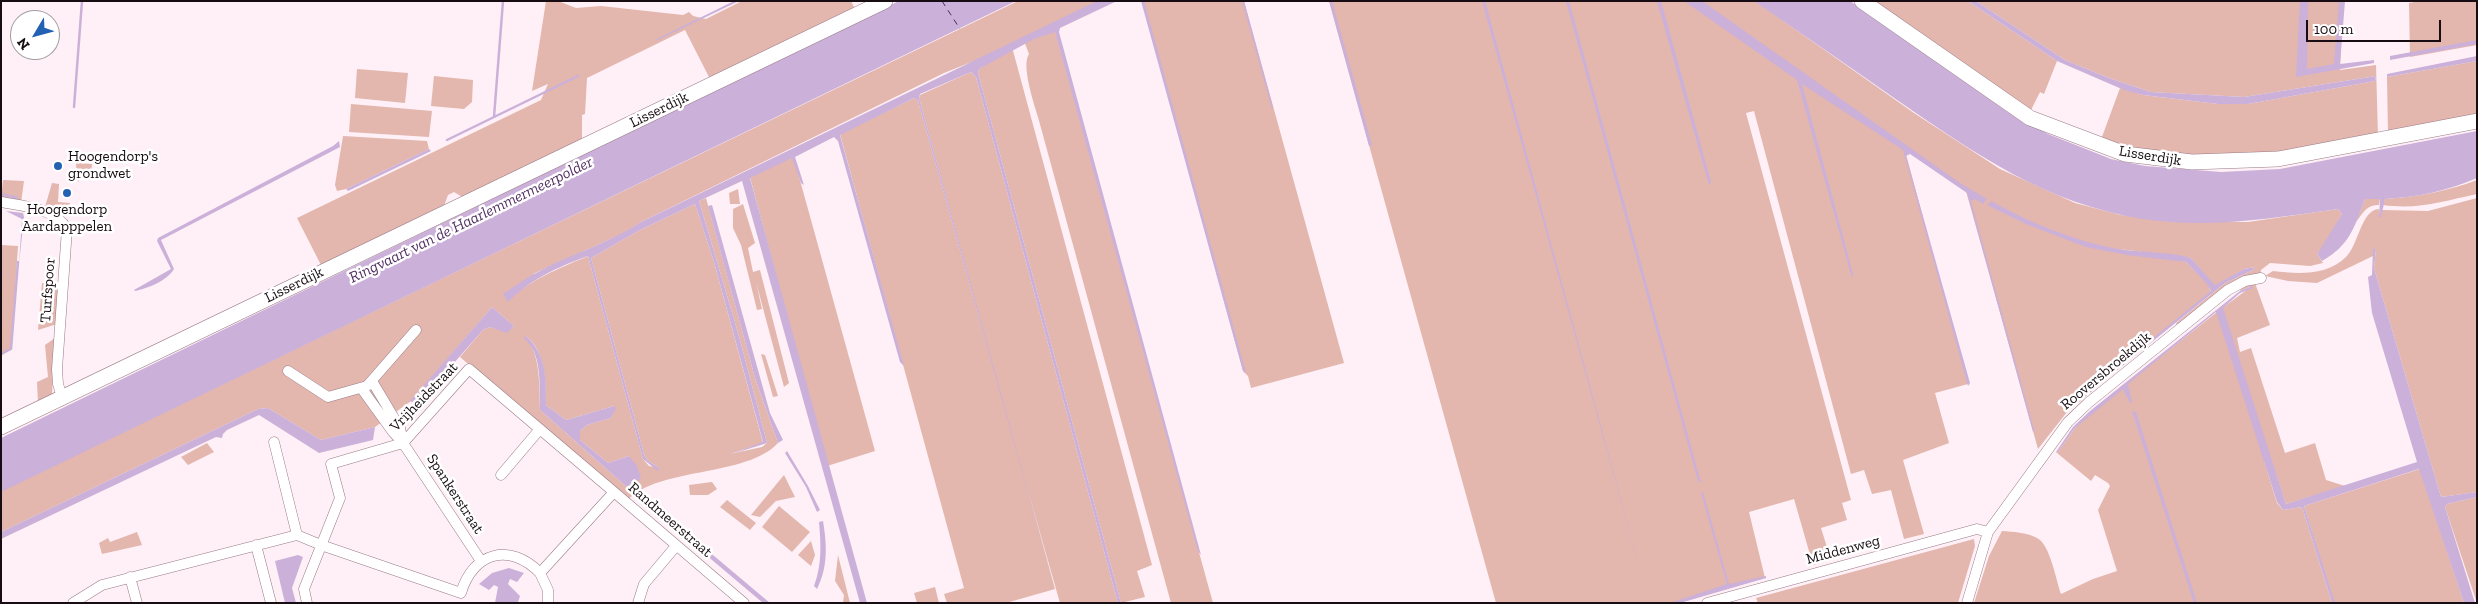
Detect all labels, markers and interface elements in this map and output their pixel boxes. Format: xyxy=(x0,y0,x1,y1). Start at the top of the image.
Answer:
north arrow xyxy=(10,10,60,60)
scale bar xyxy=(2308,10,2443,42)
text: 100 m xyxy=(2314,20,2353,38)
text: N xyxy=(13,34,33,53)
street label: Lisserdijk xyxy=(627,88,691,132)
street label: Lisserdijk xyxy=(2118,142,2182,170)
place label: Hoogendorp's grondwet xyxy=(68,148,158,183)
water label: Ringvaart van de Haarlemmermeerpolder xyxy=(346,153,596,287)
marker: Hoogendorp's grondwet xyxy=(52,160,64,172)
marker: Hoogendorp Aardapppelen xyxy=(61,187,73,199)
place label: Hoogendorp Aardapppelen xyxy=(22,201,112,236)
street label: Turfspoor xyxy=(37,257,59,323)
street label: Lisserdijk xyxy=(262,263,326,307)
street label: Rooversbroekdijk xyxy=(2057,328,2155,414)
street label: Vrijheidstraat xyxy=(386,358,462,436)
street label: Spankerstraat xyxy=(423,451,487,537)
street label: Randmeerstraat xyxy=(624,479,716,561)
street label: Middenweg xyxy=(1804,531,1882,569)

